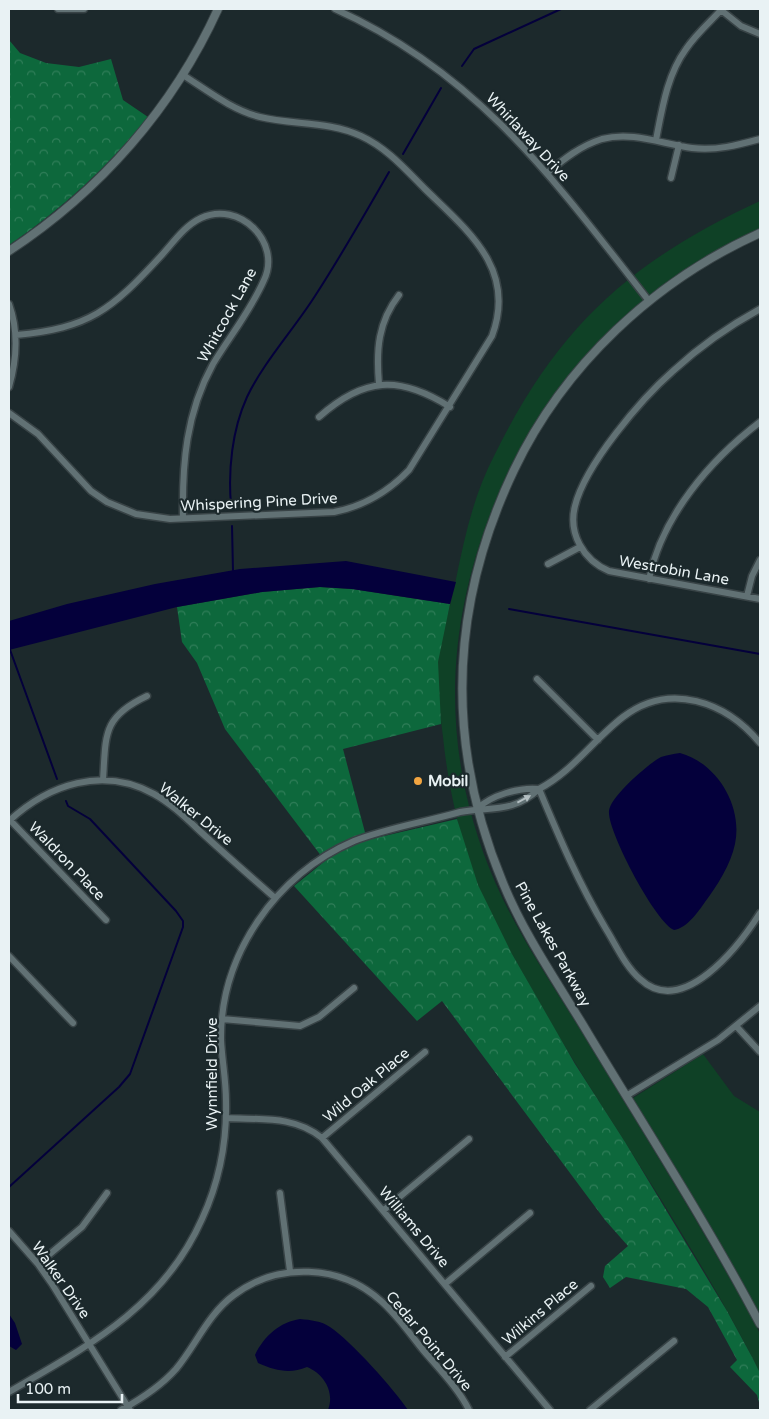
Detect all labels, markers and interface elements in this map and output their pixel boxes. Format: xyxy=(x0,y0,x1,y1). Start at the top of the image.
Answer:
street label: Whirlaway Drive xyxy=(482,89,574,185)
street label: Whitcock Lane xyxy=(194,265,260,365)
street label: Whispering Pine Drive xyxy=(180,489,338,515)
street label: Westrobin Lane xyxy=(618,551,730,589)
place label: Mobil xyxy=(428,772,468,790)
marker: Mobil xyxy=(412,775,424,787)
street label: Walker Drive xyxy=(155,779,237,849)
one-way arrow xyxy=(517,795,530,804)
street label: Waldron Place xyxy=(25,818,109,904)
street label: Pine Lakes Parkway xyxy=(511,878,595,1010)
street label: Wynnfield Drive xyxy=(203,1017,221,1131)
street label: Wild Oak Place xyxy=(319,1044,413,1126)
street label: Williams Drive xyxy=(375,1183,453,1271)
street label: Walker Drive xyxy=(28,1238,94,1322)
street label: Wilkins Place xyxy=(499,1275,581,1349)
street label: Cedar Point Drive xyxy=(382,1288,476,1394)
scale bar xyxy=(18,1372,121,1404)
text: 100 m xyxy=(25,1380,71,1398)

